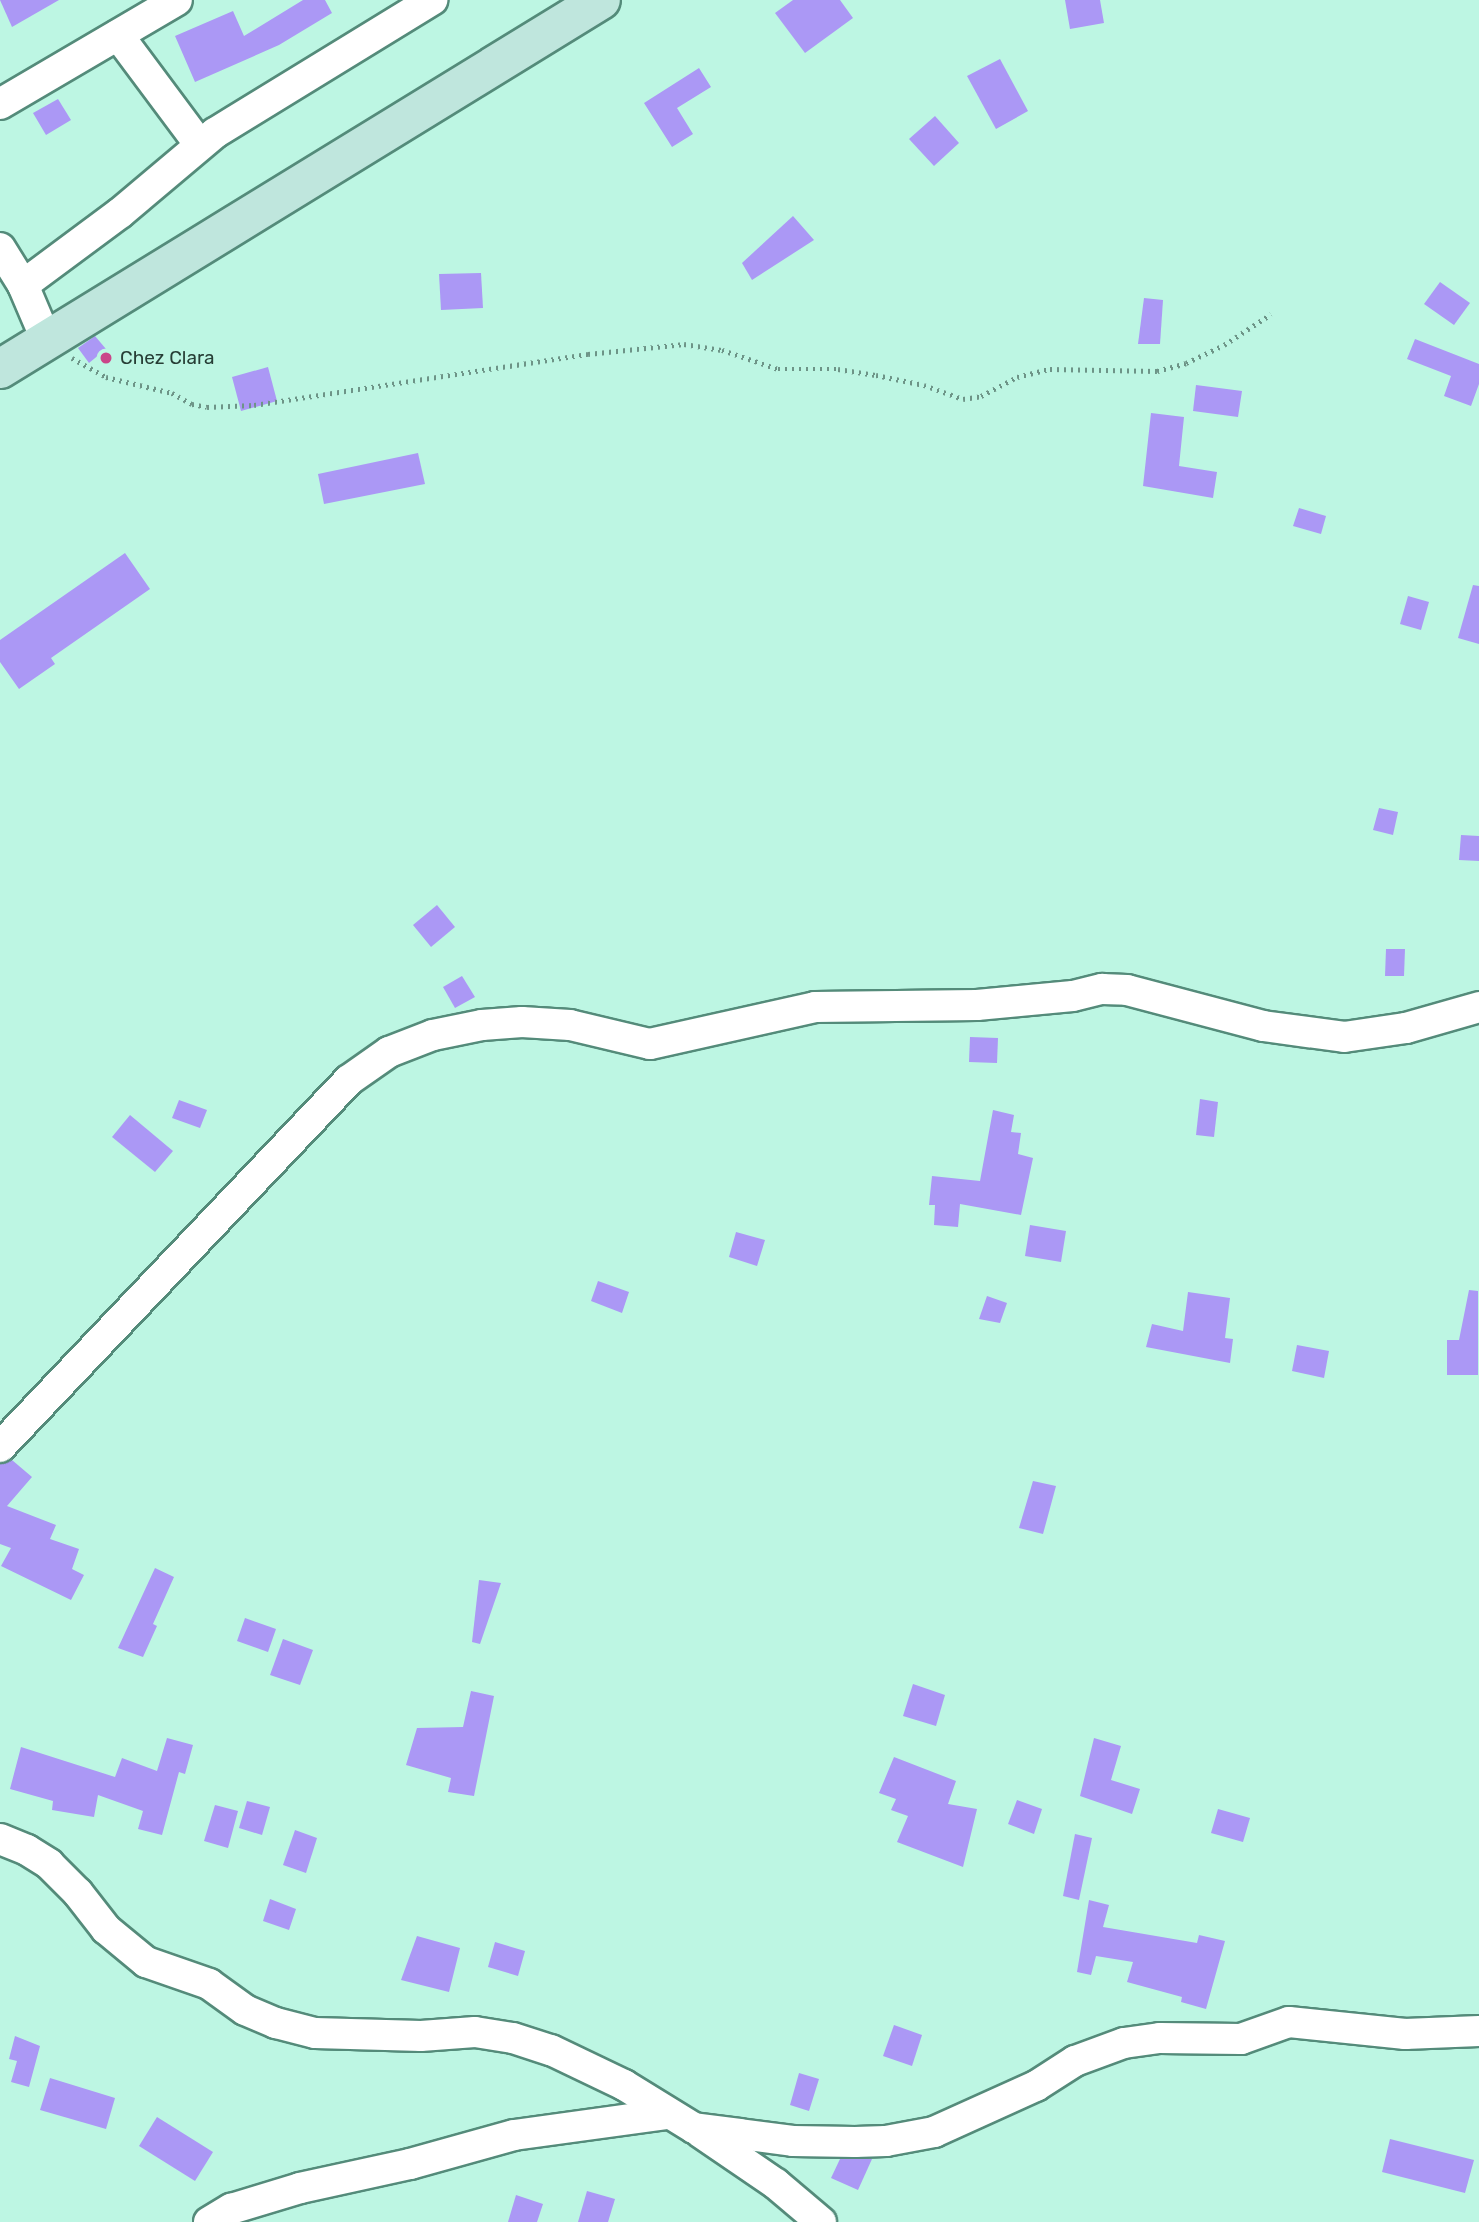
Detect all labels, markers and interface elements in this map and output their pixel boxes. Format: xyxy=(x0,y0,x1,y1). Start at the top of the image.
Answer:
place label: Chez Clara xyxy=(120,347,214,369)
marker: Chez Clara xyxy=(98,350,114,366)

